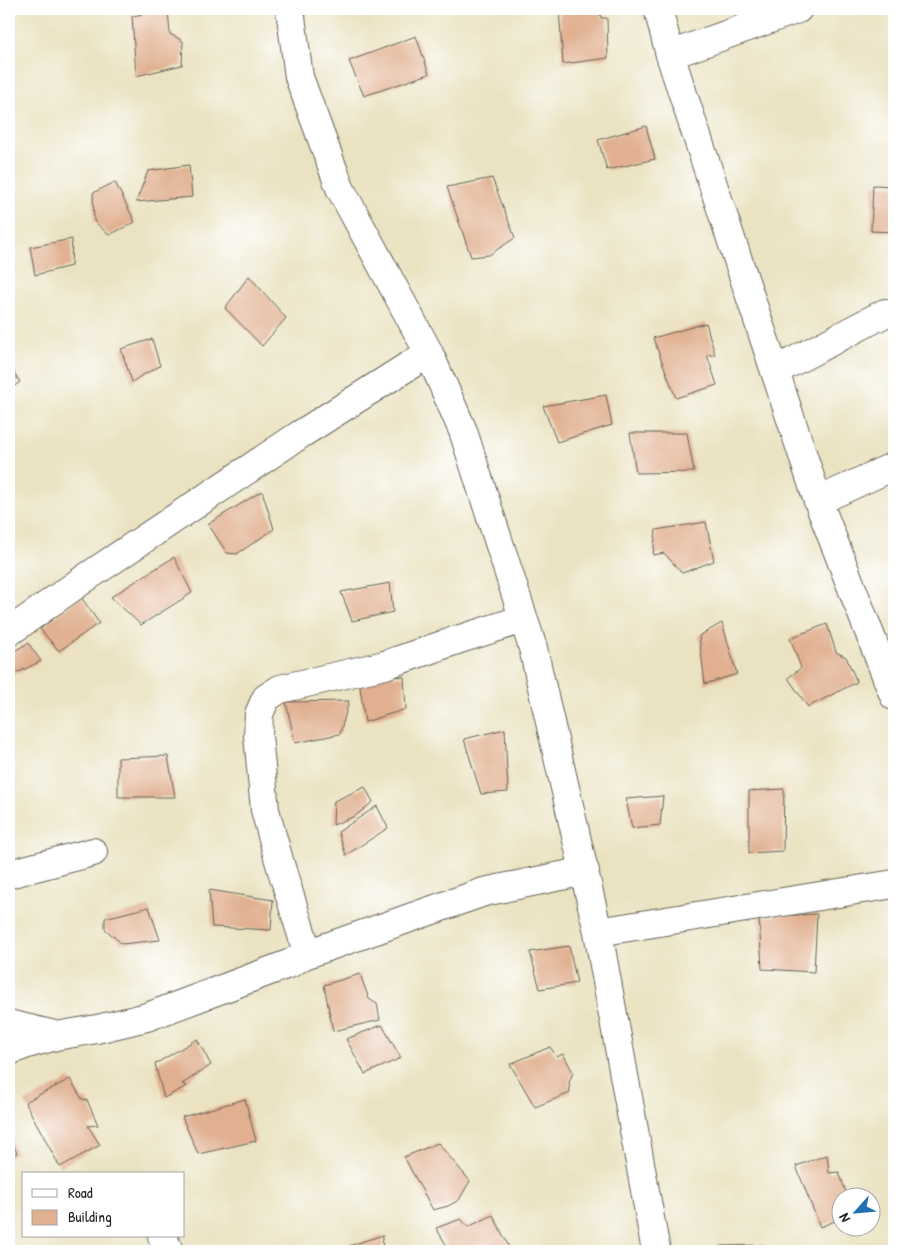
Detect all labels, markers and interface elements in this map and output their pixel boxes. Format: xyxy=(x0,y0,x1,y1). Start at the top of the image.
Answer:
legend xyxy=(22,1172,185,1238)
text: Road xyxy=(68,1182,93,1203)
north arrow xyxy=(830,1188,880,1238)
text: Building xyxy=(68,1206,112,1227)
text: N xyxy=(834,1210,854,1226)

